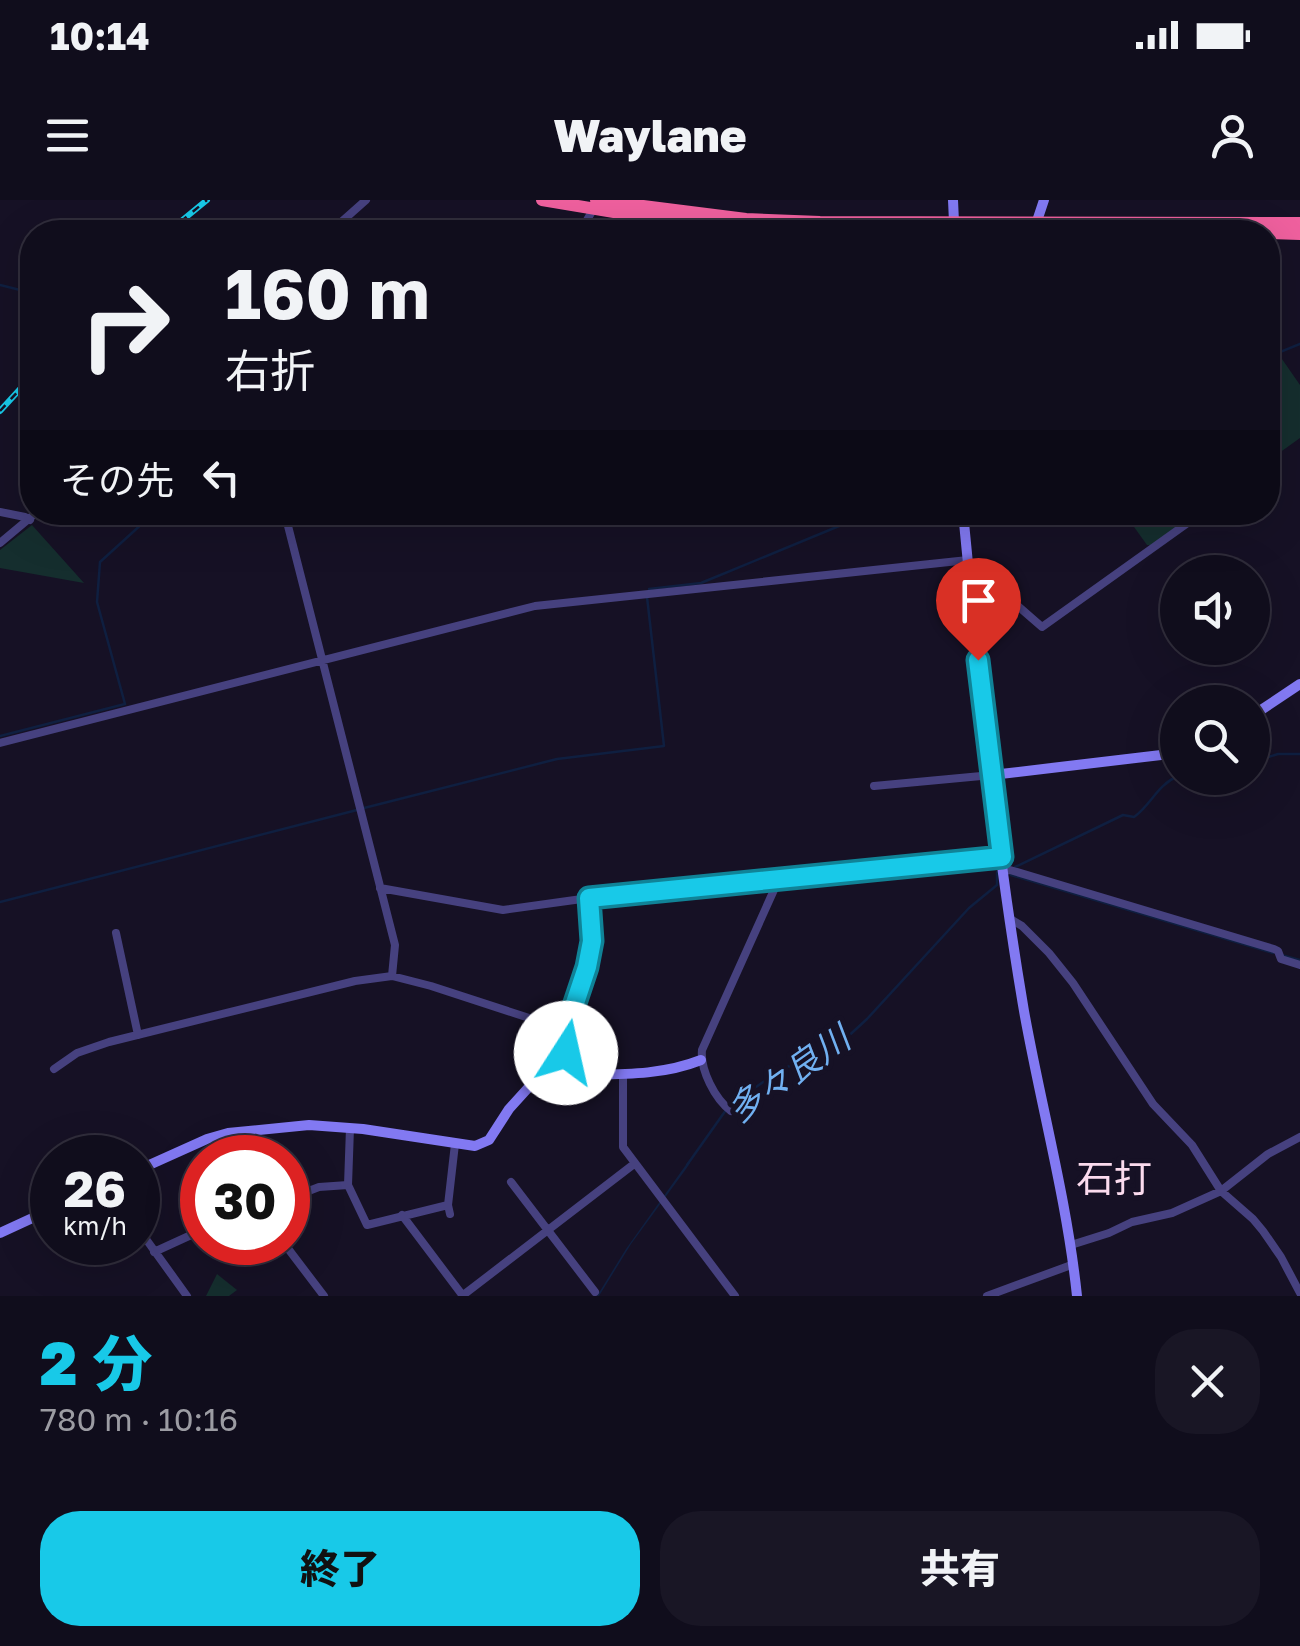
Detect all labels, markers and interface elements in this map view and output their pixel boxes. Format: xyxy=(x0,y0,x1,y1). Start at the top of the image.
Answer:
text: 10:14 xyxy=(50,13,150,58)
icon: menu xyxy=(40,108,95,163)
text: Waylane xyxy=(553,108,747,162)
icon: person xyxy=(1205,108,1260,163)
text: 160 m xyxy=(225,250,430,334)
icon: right xyxy=(60,260,190,390)
text: 右折 xyxy=(225,343,315,397)
icon: left xyxy=(194,450,249,505)
text: その先 xyxy=(60,457,174,502)
map controls xyxy=(1160,555,1270,795)
button: sound xyxy=(1160,555,1270,665)
pin xyxy=(936,558,1021,661)
icon: arrive xyxy=(951,573,1006,628)
button: search xyxy=(1160,685,1270,795)
position arrow xyxy=(514,1001,618,1105)
water label: 多々良川 xyxy=(719,1014,861,1131)
speed limit sign: 30 xyxy=(180,1135,310,1265)
district label: 石打 xyxy=(1076,1155,1152,1200)
text: 26 xyxy=(64,1158,126,1218)
text: km/h xyxy=(63,1210,127,1241)
text: 2 分 xyxy=(40,1326,152,1398)
button: close xyxy=(1155,1329,1260,1434)
text: 780 m · 10:16 xyxy=(40,1400,238,1438)
button: 終了 xyxy=(40,1511,640,1626)
button: 共有 xyxy=(660,1511,1260,1626)

